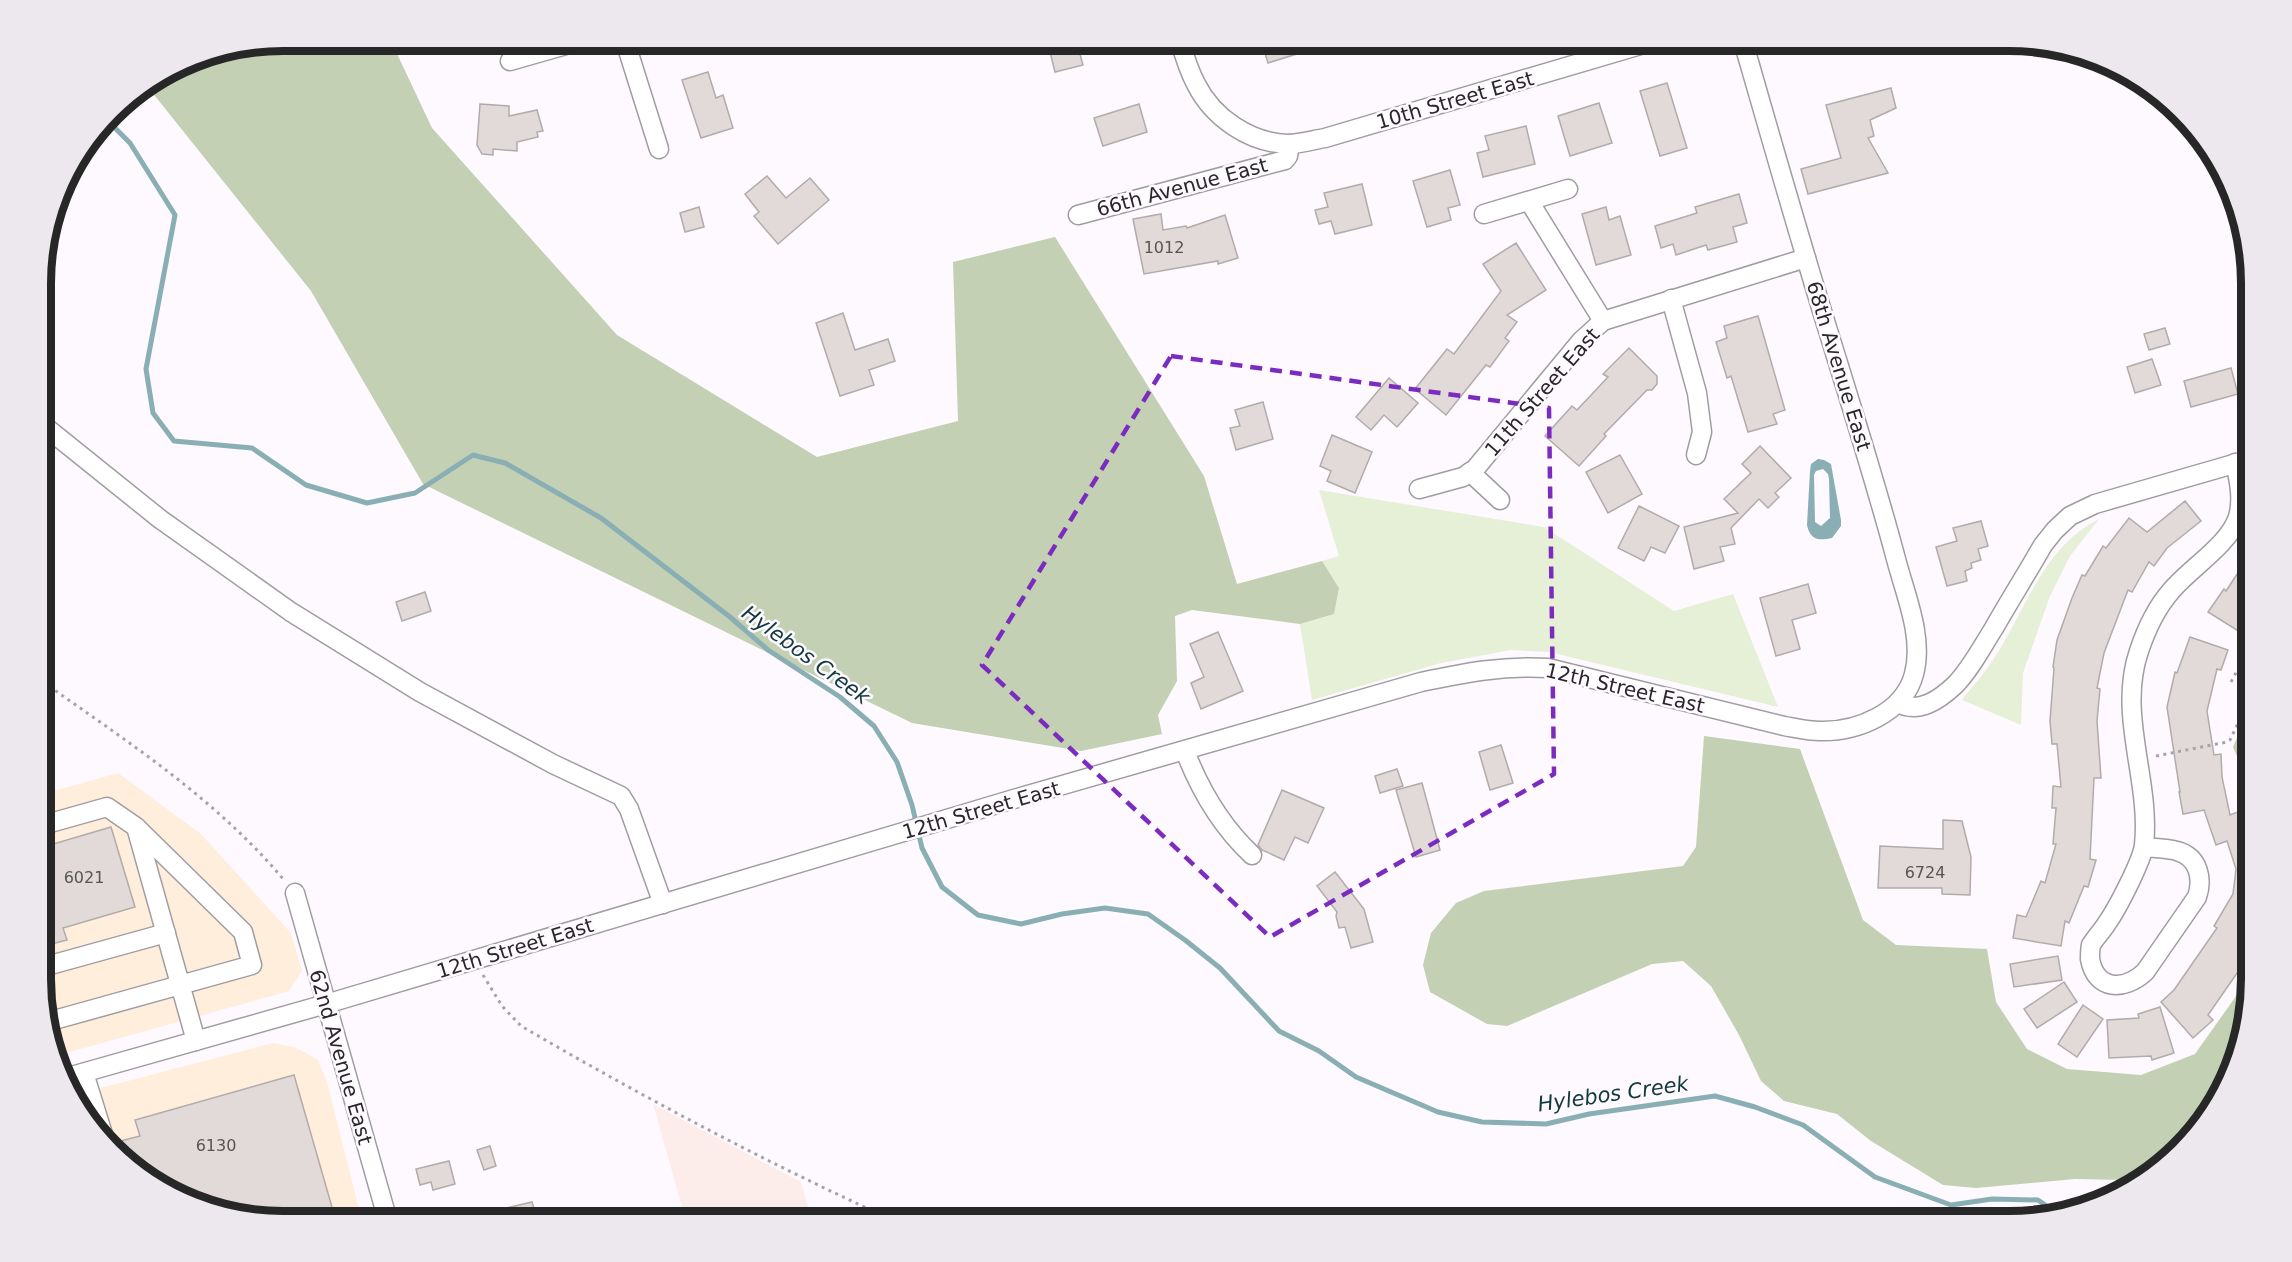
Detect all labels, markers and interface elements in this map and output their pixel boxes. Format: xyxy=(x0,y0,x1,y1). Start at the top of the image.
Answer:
street label: 10th Street East xyxy=(1374,66,1537,134)
street label: 66th Avenue East xyxy=(1094,153,1270,221)
house number: 1012 xyxy=(1144,238,1184,257)
street label: 68th Avenue East xyxy=(1802,278,1876,454)
street label: 11th Street East xyxy=(1480,323,1604,461)
water label: Hylebos Creek xyxy=(737,601,875,710)
street label: 12th Street East xyxy=(1543,658,1707,718)
street label: 12th Street East xyxy=(900,776,1063,844)
house number: 6724 xyxy=(1905,863,1945,882)
house number: 6021 xyxy=(64,868,104,887)
street label: 12th Street East xyxy=(434,913,596,983)
street label: 62nd Avenue East xyxy=(305,967,378,1147)
water label: Hylebos Creek xyxy=(1536,1071,1691,1116)
house number: 6130 xyxy=(196,1136,236,1155)

